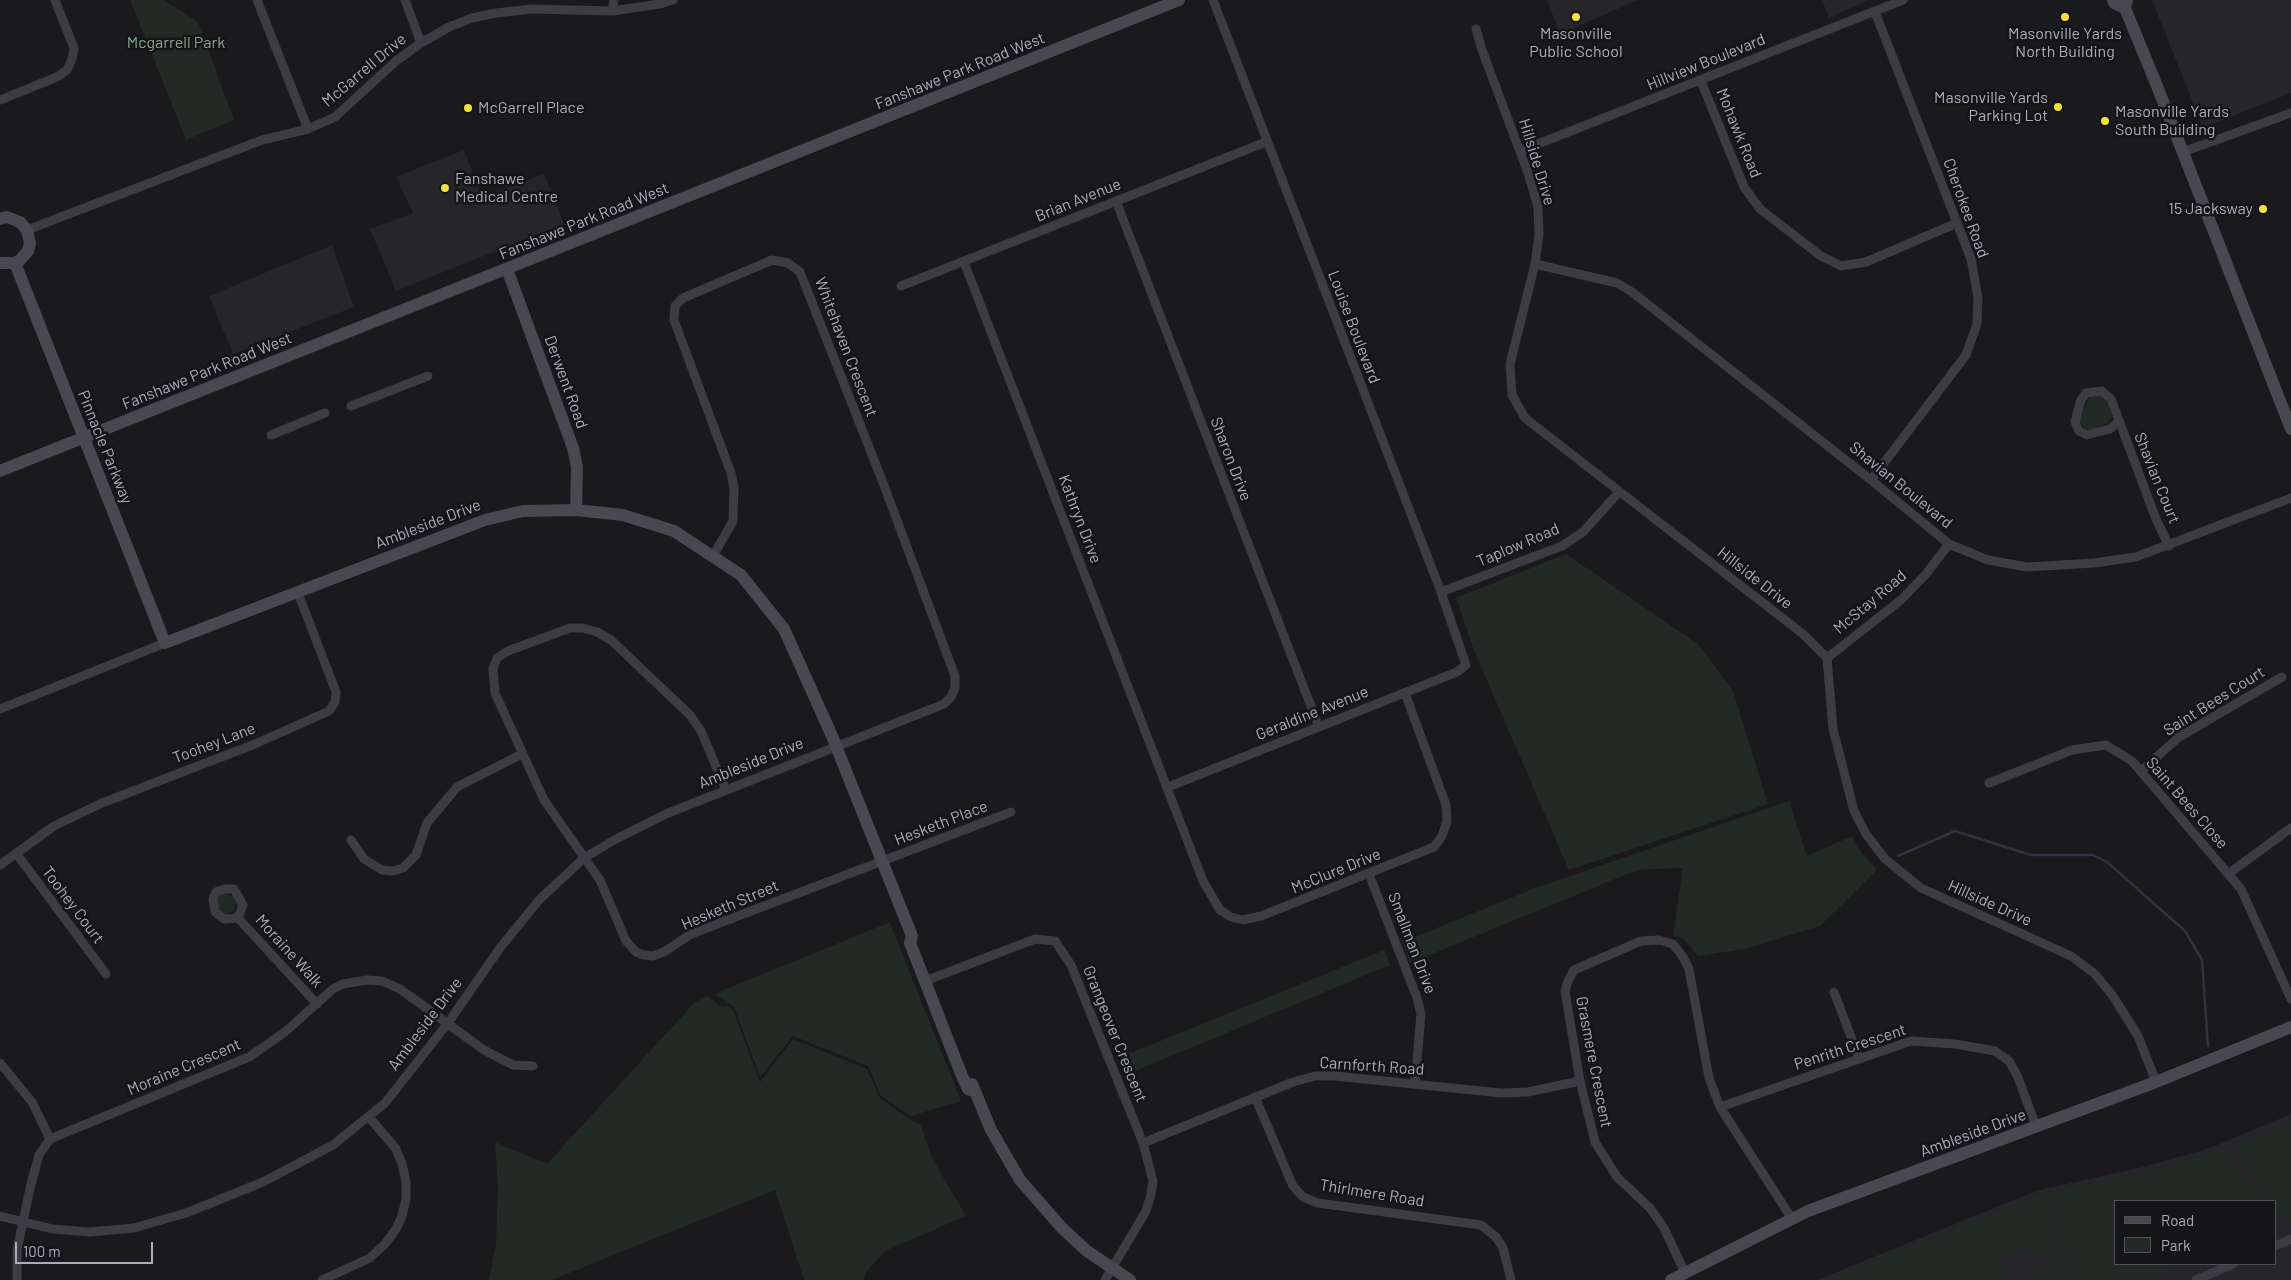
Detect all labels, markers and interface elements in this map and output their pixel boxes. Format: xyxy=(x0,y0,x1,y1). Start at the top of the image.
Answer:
marker: Masonville Public School xyxy=(1570,11,1582,23)
marker: Masonville Yards North Building xyxy=(2059,11,2071,23)
place label: Masonville Public School xyxy=(1529,24,1623,62)
place label: Masonville Yards North Building xyxy=(2008,24,2122,62)
street label: Fanshawe Park Road West xyxy=(872,28,1048,114)
street label: McGarrell Drive xyxy=(318,29,410,111)
street label: Hillview Boulevard xyxy=(1644,29,1768,95)
park label: Mcgarrell Park xyxy=(127,33,225,53)
street label: Mohawk Road xyxy=(1712,85,1766,181)
place label: Masonville Yards Parking Lot xyxy=(1934,88,2048,126)
place label: McGarrell Place xyxy=(478,98,584,118)
marker: Masonville Yards Parking Lot xyxy=(2052,101,2064,113)
marker: McGarrell Place xyxy=(462,102,474,114)
place label: Masonville Yards South Building xyxy=(2115,102,2229,140)
marker: Masonville Yards South Building xyxy=(2099,115,2111,127)
street label: Hillside Drive xyxy=(1515,116,1559,208)
street label: Cherokee Road xyxy=(1939,156,1993,260)
place label: Fanshawe Medical Centre xyxy=(455,169,558,207)
street label: Brian Avenue xyxy=(1032,174,1124,226)
street label: Fanshawe Park Road West xyxy=(496,178,672,264)
marker: Fanshawe Medical Centre xyxy=(439,182,451,194)
place label: 15 Jacksway xyxy=(2168,199,2253,219)
marker: 15 Jacksway xyxy=(2257,203,2269,215)
street label: Louise Boulevard xyxy=(1324,268,1384,386)
street label: Whitehaven Crescent xyxy=(811,274,881,420)
street label: Fanshawe Park Road West xyxy=(119,328,295,414)
street label: Derwent Road xyxy=(540,333,592,431)
street label: Pinnacle Parkway xyxy=(73,387,137,507)
street label: Sharon Drive xyxy=(1206,414,1256,504)
street label: Shavian Court xyxy=(2130,430,2184,526)
street label: Shavian Boulevard xyxy=(1846,438,1956,532)
street label: Kathryn Drive xyxy=(1054,472,1106,566)
street label: Ambleside Drive xyxy=(372,495,484,553)
street label: Taplow Road xyxy=(1474,519,1562,571)
street label: Hillside Drive xyxy=(1714,543,1796,613)
street label: McStay Road xyxy=(1830,566,1910,638)
street label: Saint Bees Court xyxy=(2160,662,2268,740)
street label: Geraldine Avenue xyxy=(1253,682,1371,744)
street label: Toohey Lane xyxy=(170,718,258,768)
street label: Ambleside Drive xyxy=(696,733,806,793)
street label: Saint Bees Close xyxy=(2142,753,2232,853)
street label: Hesketh Place xyxy=(892,796,990,850)
street label: McClure Drive xyxy=(1288,844,1384,898)
street label: Toohey Court xyxy=(38,863,108,947)
street label: Hesketh Street xyxy=(678,876,782,934)
street label: Hillside Drive xyxy=(1945,876,2035,930)
street label: Smallman Drive xyxy=(1384,890,1440,996)
street label: Moraine Walk xyxy=(251,911,327,991)
street label: Grangeover Crescent xyxy=(1079,963,1151,1105)
street label: Ambleside Drive xyxy=(384,974,466,1074)
street label: Grasmere Crescent xyxy=(1572,995,1616,1129)
street label: Penrith Crescent xyxy=(1792,1020,1908,1074)
street label: Moraine Crescent xyxy=(124,1034,244,1100)
street label: Carnforth Road xyxy=(1319,1053,1425,1079)
street label: Ambleside Drive xyxy=(1917,1105,2029,1161)
street label: Thirlmere Road xyxy=(1318,1175,1426,1211)
legend xyxy=(2114,1200,2276,1265)
text: Road xyxy=(2161,1211,2194,1229)
scale bar xyxy=(18,1232,155,1264)
text: Park xyxy=(2161,1236,2190,1254)
text: 100 m xyxy=(23,1242,61,1260)

